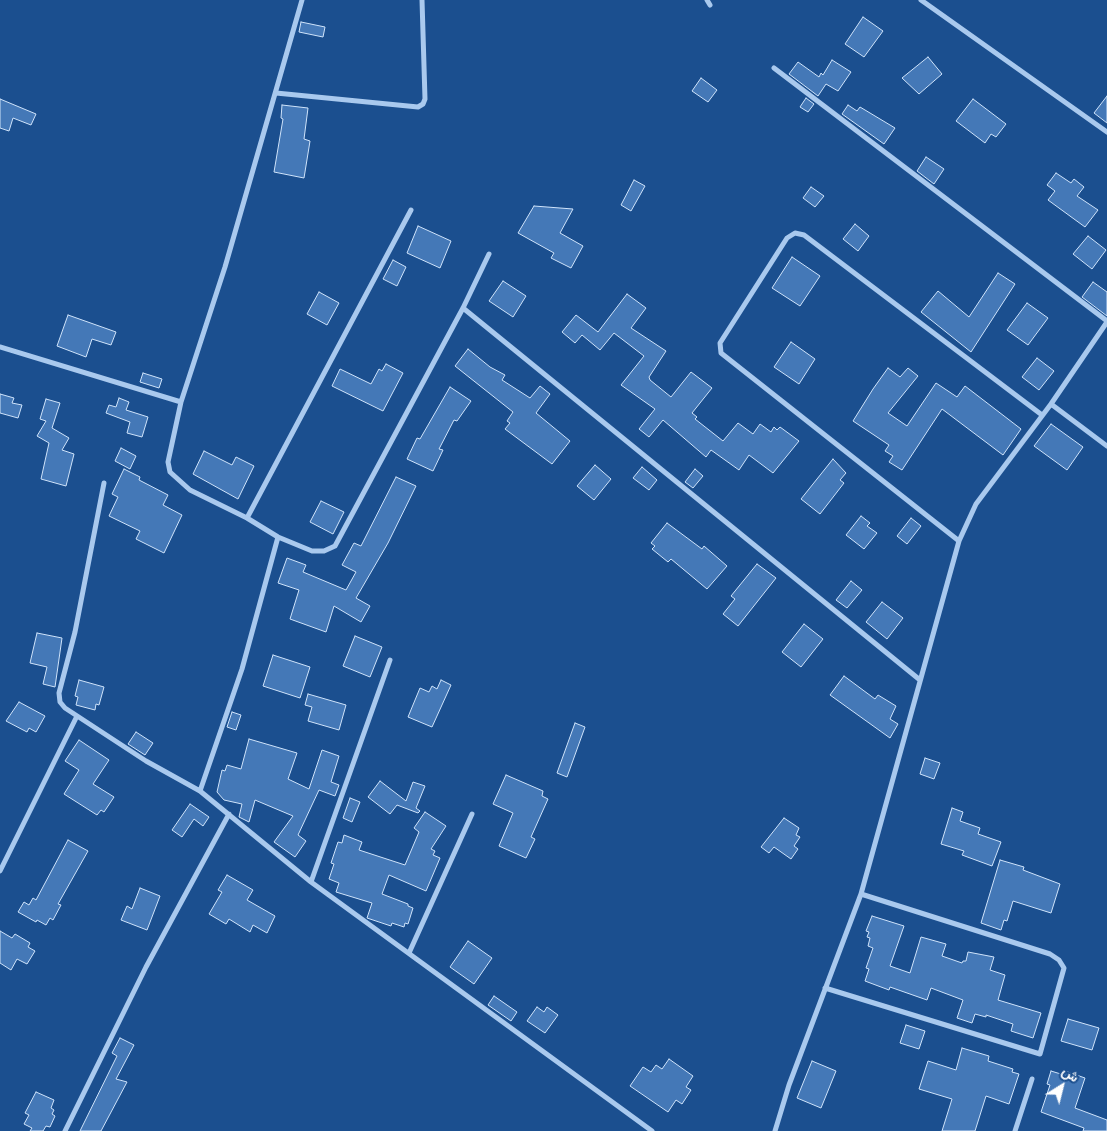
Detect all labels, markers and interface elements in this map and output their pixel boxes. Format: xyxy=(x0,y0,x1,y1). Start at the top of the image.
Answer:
north arrow xyxy=(1037,1061,1087,1111)
text: ش xyxy=(1059,1062,1083,1085)

